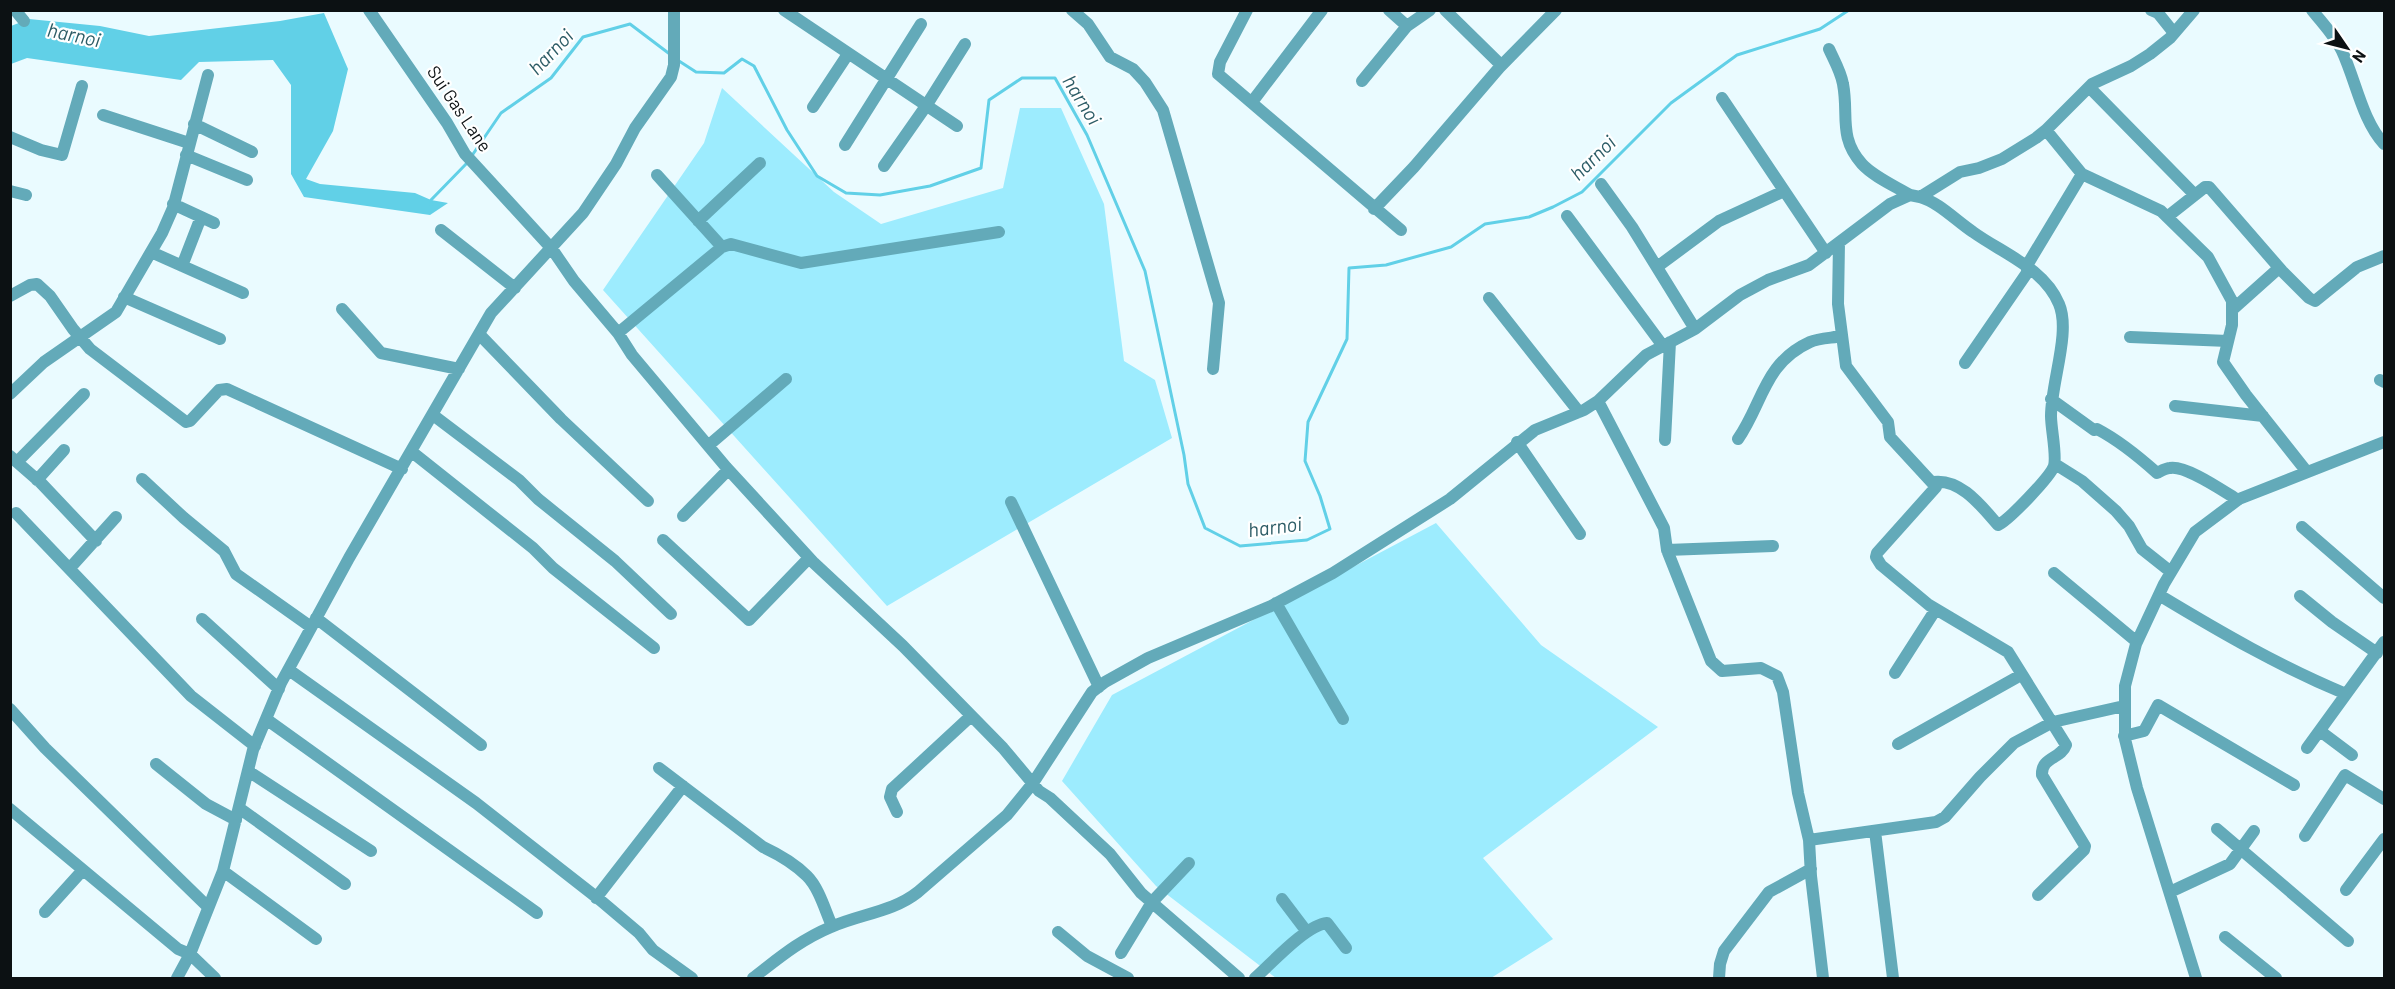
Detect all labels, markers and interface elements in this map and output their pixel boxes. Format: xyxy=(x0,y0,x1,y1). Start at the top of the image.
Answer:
water label: harnoi xyxy=(45,17,103,51)
north arrow xyxy=(2317,18,2377,78)
water label: harnoi xyxy=(523,24,578,79)
text: N xyxy=(2349,47,2371,67)
street label: Sui Gas Lane xyxy=(423,61,497,156)
water label: harnoi xyxy=(1058,70,1107,129)
water label: harnoi xyxy=(1565,130,1620,185)
water label: harnoi xyxy=(1247,511,1303,541)

